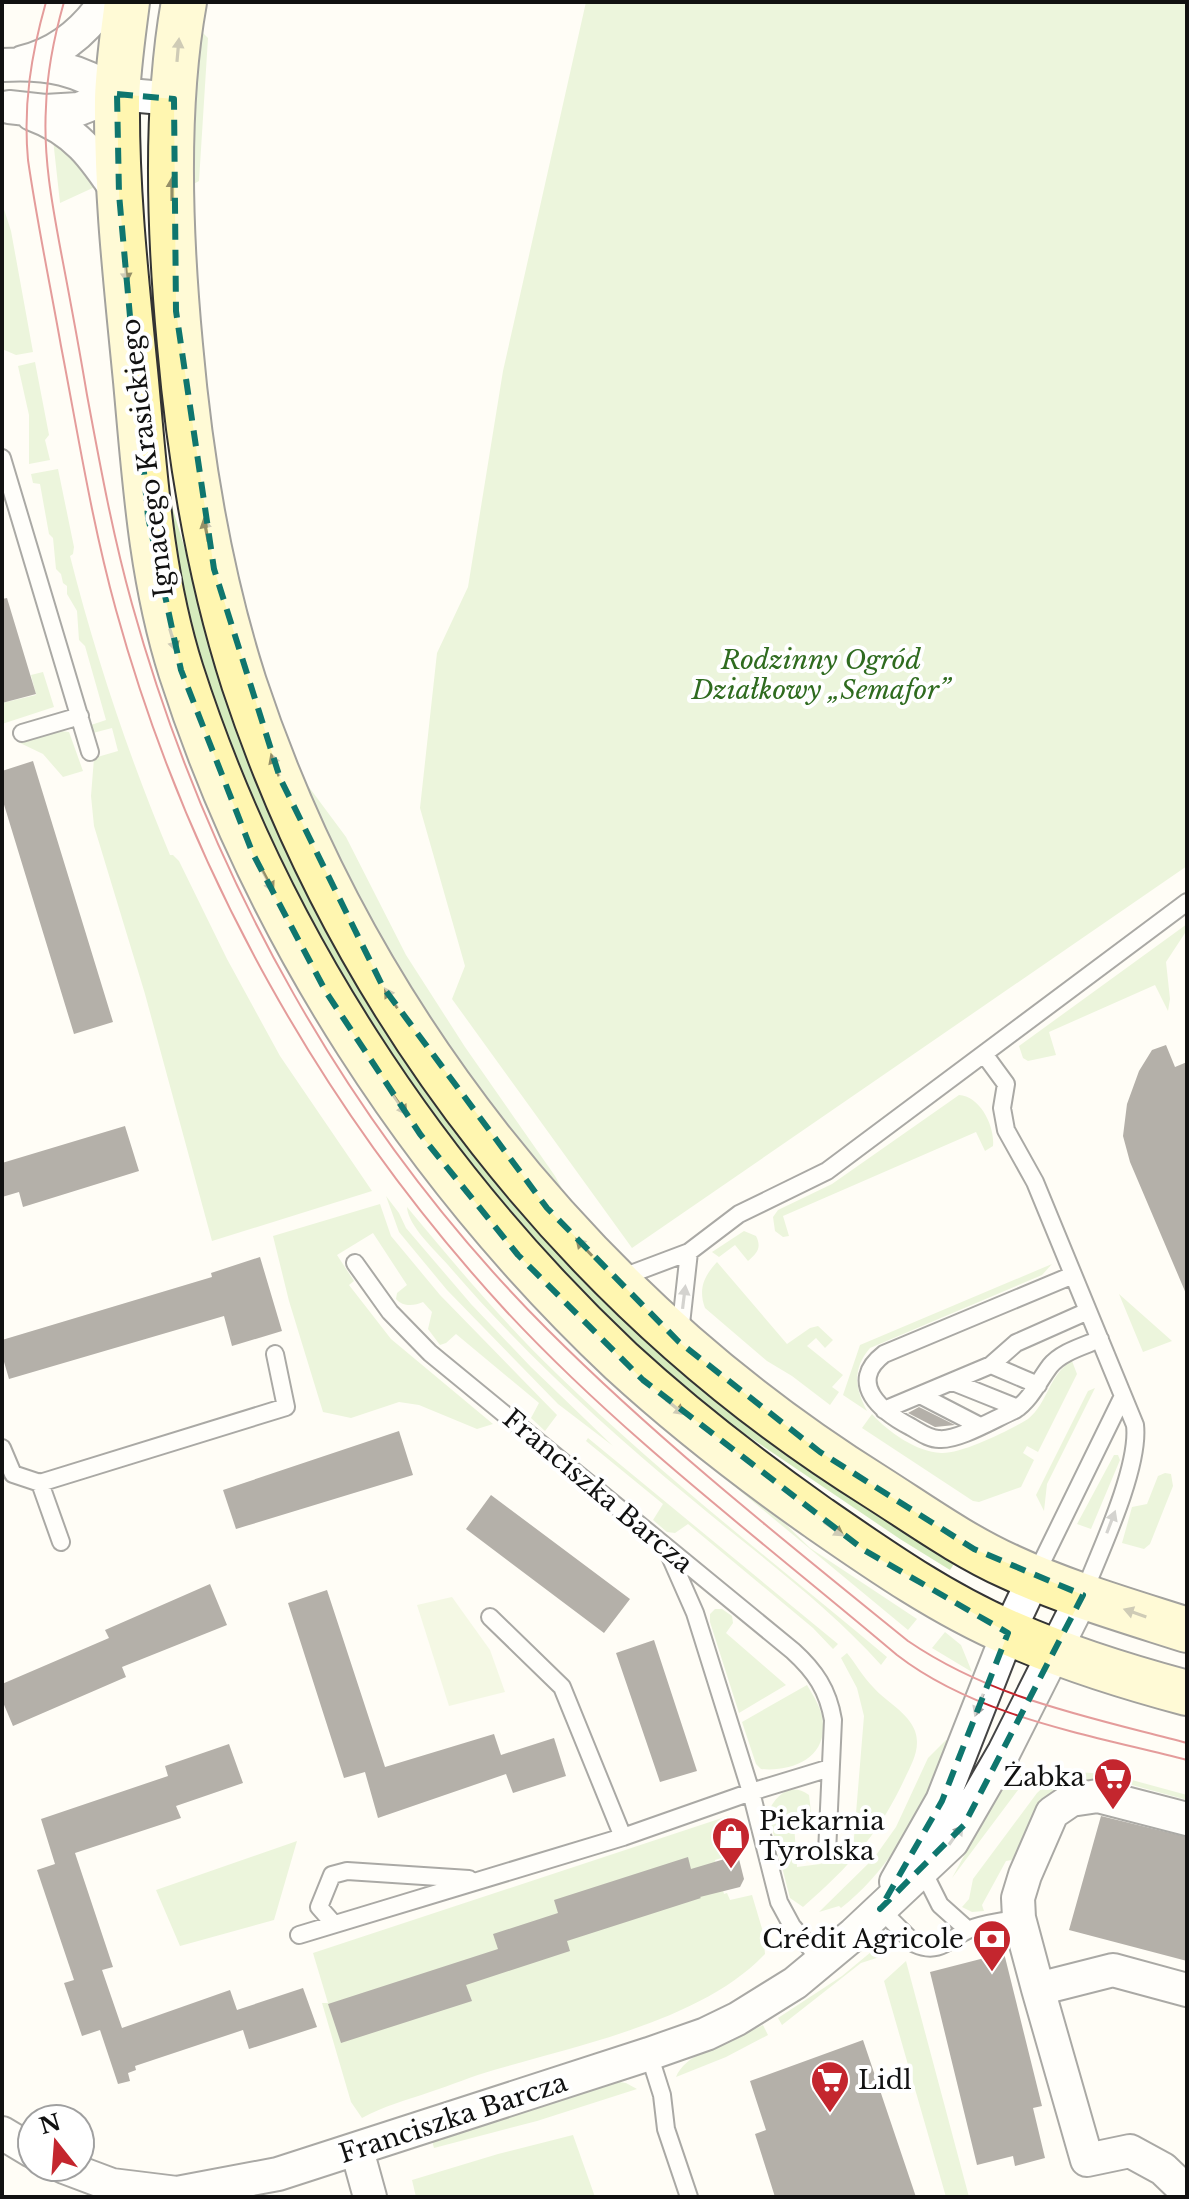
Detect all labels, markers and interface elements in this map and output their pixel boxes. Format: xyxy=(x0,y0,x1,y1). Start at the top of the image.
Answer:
one-way arrow xyxy=(172,37,185,62)
one-way arrow xyxy=(166,176,178,201)
one-way arrow xyxy=(119,259,132,284)
street label: Ignacego Krasickiego xyxy=(114,317,180,599)
one-way arrow xyxy=(200,518,212,543)
one-way arrow xyxy=(167,627,179,652)
park label: Rodzinny Ogród Działkowy „Semafor” xyxy=(691,644,953,706)
one-way arrow xyxy=(268,753,281,777)
one-way arrow xyxy=(261,870,274,893)
one-way arrow xyxy=(384,987,398,1009)
one-way arrow xyxy=(392,1095,407,1116)
one-way arrow xyxy=(575,1238,594,1257)
one-way arrow xyxy=(678,1284,691,1309)
one-way arrow xyxy=(665,1398,685,1415)
street label: Franciszka Barcza xyxy=(497,1402,700,1580)
one-way arrow xyxy=(1105,1510,1117,1534)
one-way arrow xyxy=(824,1521,845,1536)
one-way arrow xyxy=(1123,1606,1147,1618)
one-way arrow xyxy=(972,1693,985,1717)
supermarket icon: Żabka xyxy=(1092,1756,1134,1811)
place label: Żabka xyxy=(1003,1761,1086,1793)
place label: Piekarnia Tyrolska xyxy=(759,1805,885,1867)
shop icon: Piekarnia Tyrolska xyxy=(710,1815,752,1870)
one-way arrow xyxy=(948,1825,963,1846)
bank icon: Crédit Agricole xyxy=(971,1918,1013,1973)
place label: Crédit Agricole xyxy=(762,1923,964,1955)
supermarket icon: Lidl xyxy=(809,2059,851,2114)
place label: Lidl xyxy=(858,2064,912,2096)
street label: Franciszka Barcza xyxy=(335,2066,572,2170)
north arrow xyxy=(16,2103,96,2183)
text: N xyxy=(36,2108,64,2140)

